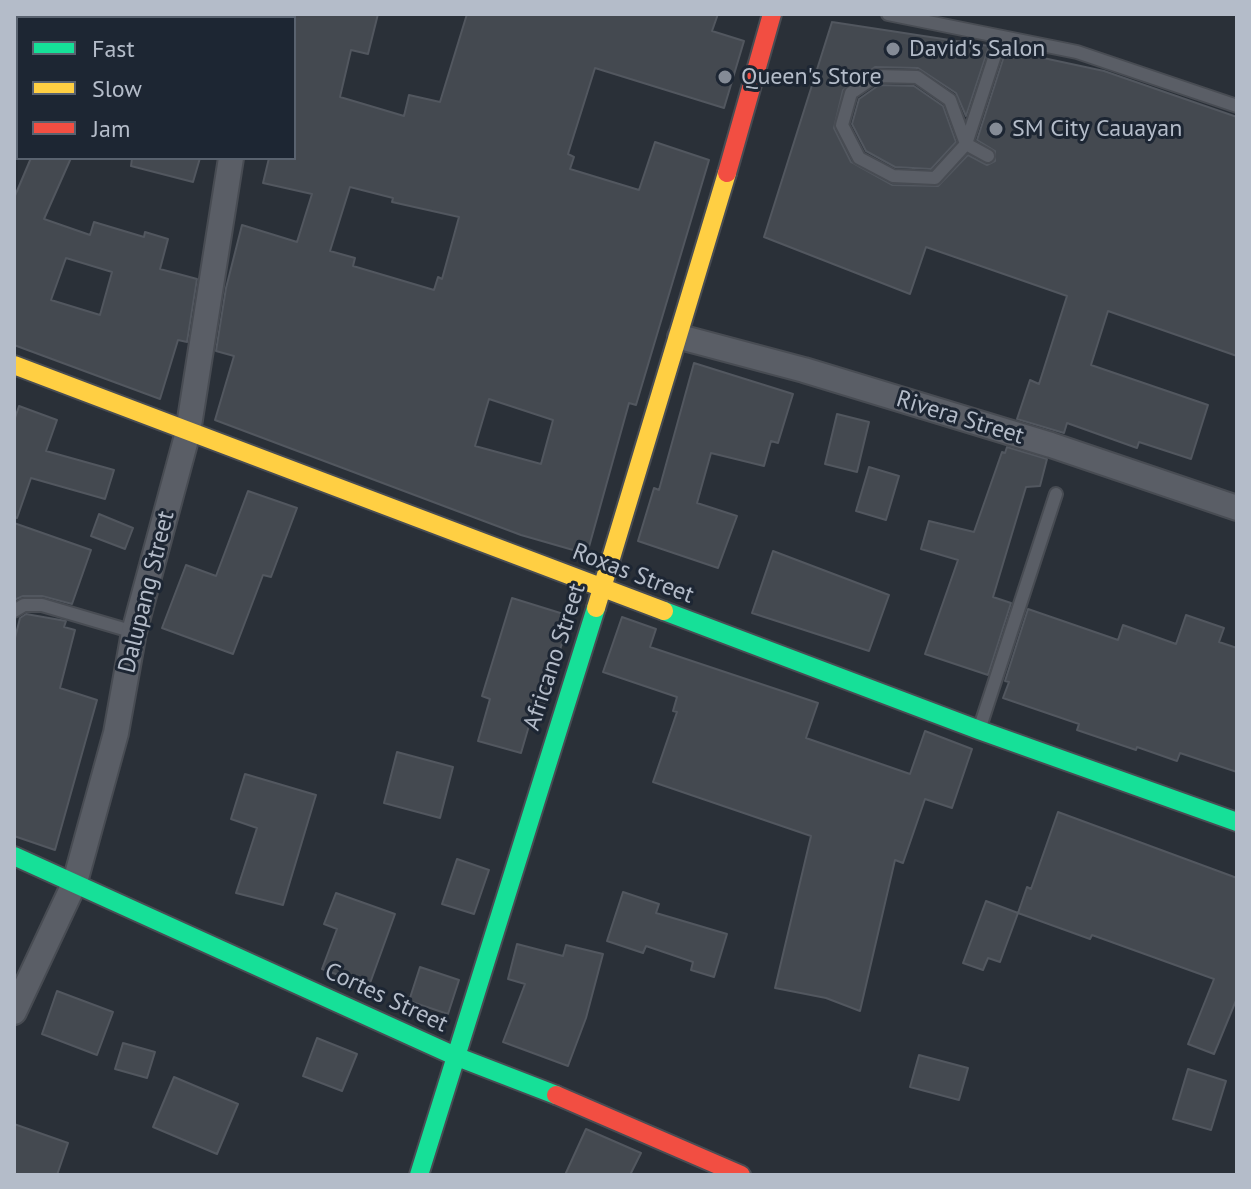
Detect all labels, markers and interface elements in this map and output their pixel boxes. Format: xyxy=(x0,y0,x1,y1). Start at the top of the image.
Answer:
legend xyxy=(16,16,296,160)
text: Fast xyxy=(92,33,135,64)
place label: David's Salon xyxy=(909,35,1045,63)
marker: David's Salon xyxy=(884,40,902,58)
place label: Queen's Store xyxy=(741,63,882,91)
marker: Queen's Store xyxy=(716,68,734,86)
text: Slow xyxy=(92,73,142,104)
text: Jam xyxy=(92,113,130,144)
place label: SM City Cauayan xyxy=(1012,115,1182,143)
marker: SM City Cauayan xyxy=(987,120,1005,138)
street label: Rivera Street xyxy=(893,385,1027,451)
street label: Dalupang Street xyxy=(113,508,181,676)
street label: Roxas Street xyxy=(568,538,698,610)
street label: Africano Street xyxy=(518,580,592,734)
street label: Cortes Street xyxy=(320,957,452,1039)

